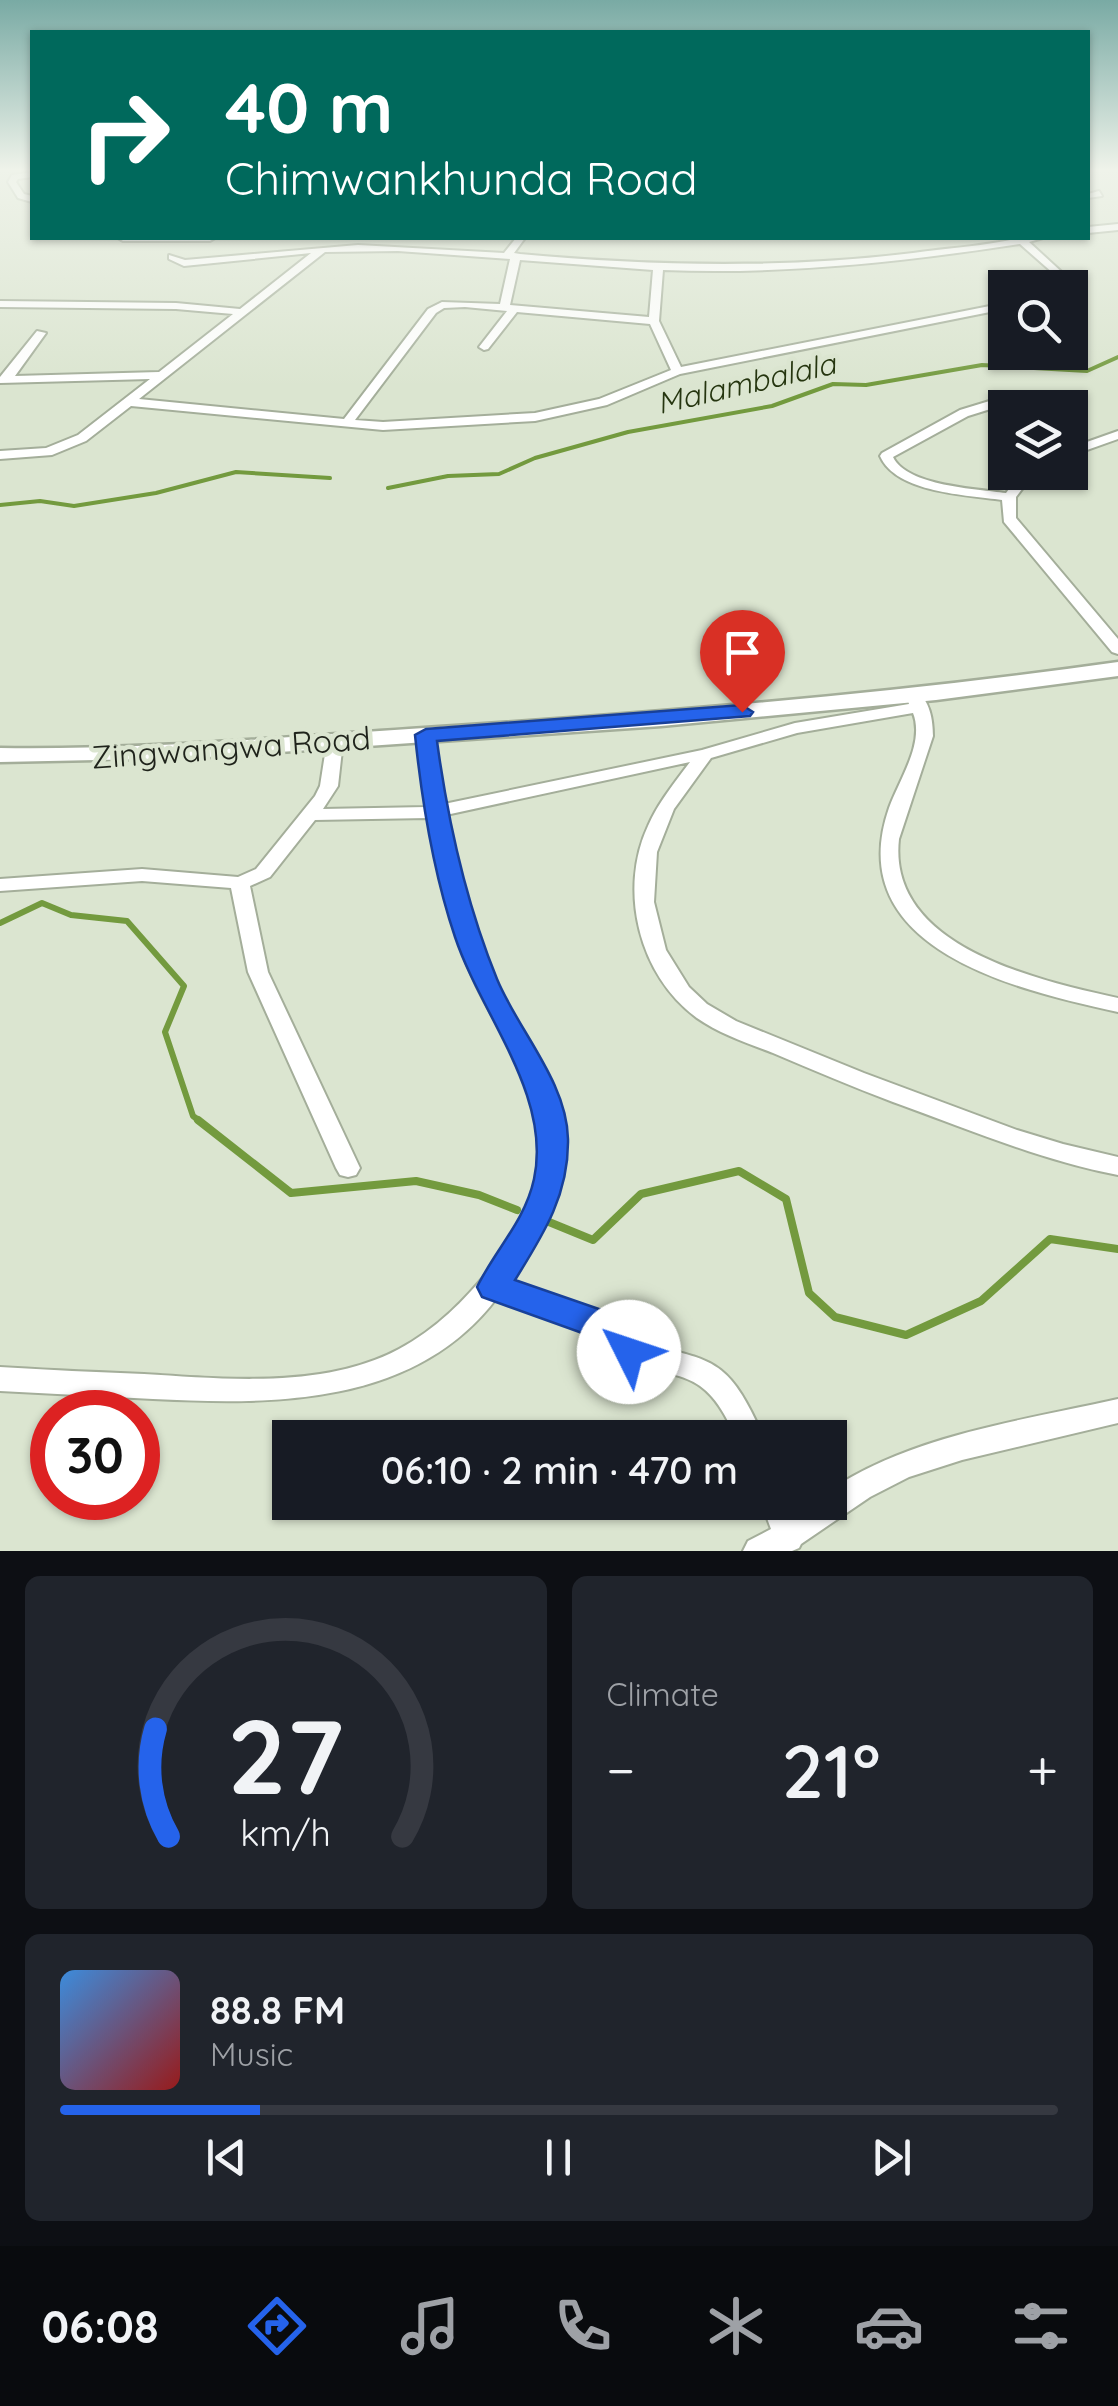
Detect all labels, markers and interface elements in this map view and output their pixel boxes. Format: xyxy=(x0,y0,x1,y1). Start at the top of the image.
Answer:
text: 40 m xyxy=(225,63,393,151)
icon: right xyxy=(60,70,190,200)
text: Chimwankhunda Road xyxy=(225,150,697,206)
map controls xyxy=(988,270,1088,490)
button: search xyxy=(988,270,1088,370)
water label: Malambalala xyxy=(653,344,841,422)
button: layers xyxy=(988,390,1088,490)
pin xyxy=(700,610,785,713)
icon: arrive xyxy=(715,625,770,680)
street label: Zingwangwa Road xyxy=(90,717,372,777)
position arrow xyxy=(577,1300,681,1404)
speed limit sign: 30 xyxy=(30,1390,160,1520)
text: 06:10 · 2 min · 470 m xyxy=(381,1446,738,1494)
text: Climate xyxy=(607,1674,719,1714)
text: 27 xyxy=(228,1690,344,1820)
text: 21° xyxy=(782,1723,881,1817)
text: − xyxy=(607,1735,635,1804)
text: + xyxy=(1027,1735,1058,1804)
text: km/h xyxy=(240,1810,331,1855)
text: 88.8 FM xyxy=(210,1986,345,2034)
text: Music xyxy=(210,2034,293,2074)
icon: previous xyxy=(199,2130,254,2185)
icon: pause xyxy=(531,2130,586,2185)
icon: next xyxy=(864,2130,919,2185)
icon: directions xyxy=(242,2291,312,2361)
icon: music xyxy=(395,2291,465,2361)
icon: phone xyxy=(548,2291,618,2361)
icon: climate xyxy=(701,2291,771,2361)
icon: car xyxy=(854,2291,924,2361)
icon: filters xyxy=(1006,2291,1076,2361)
text: 06:08 xyxy=(41,2298,159,2354)

